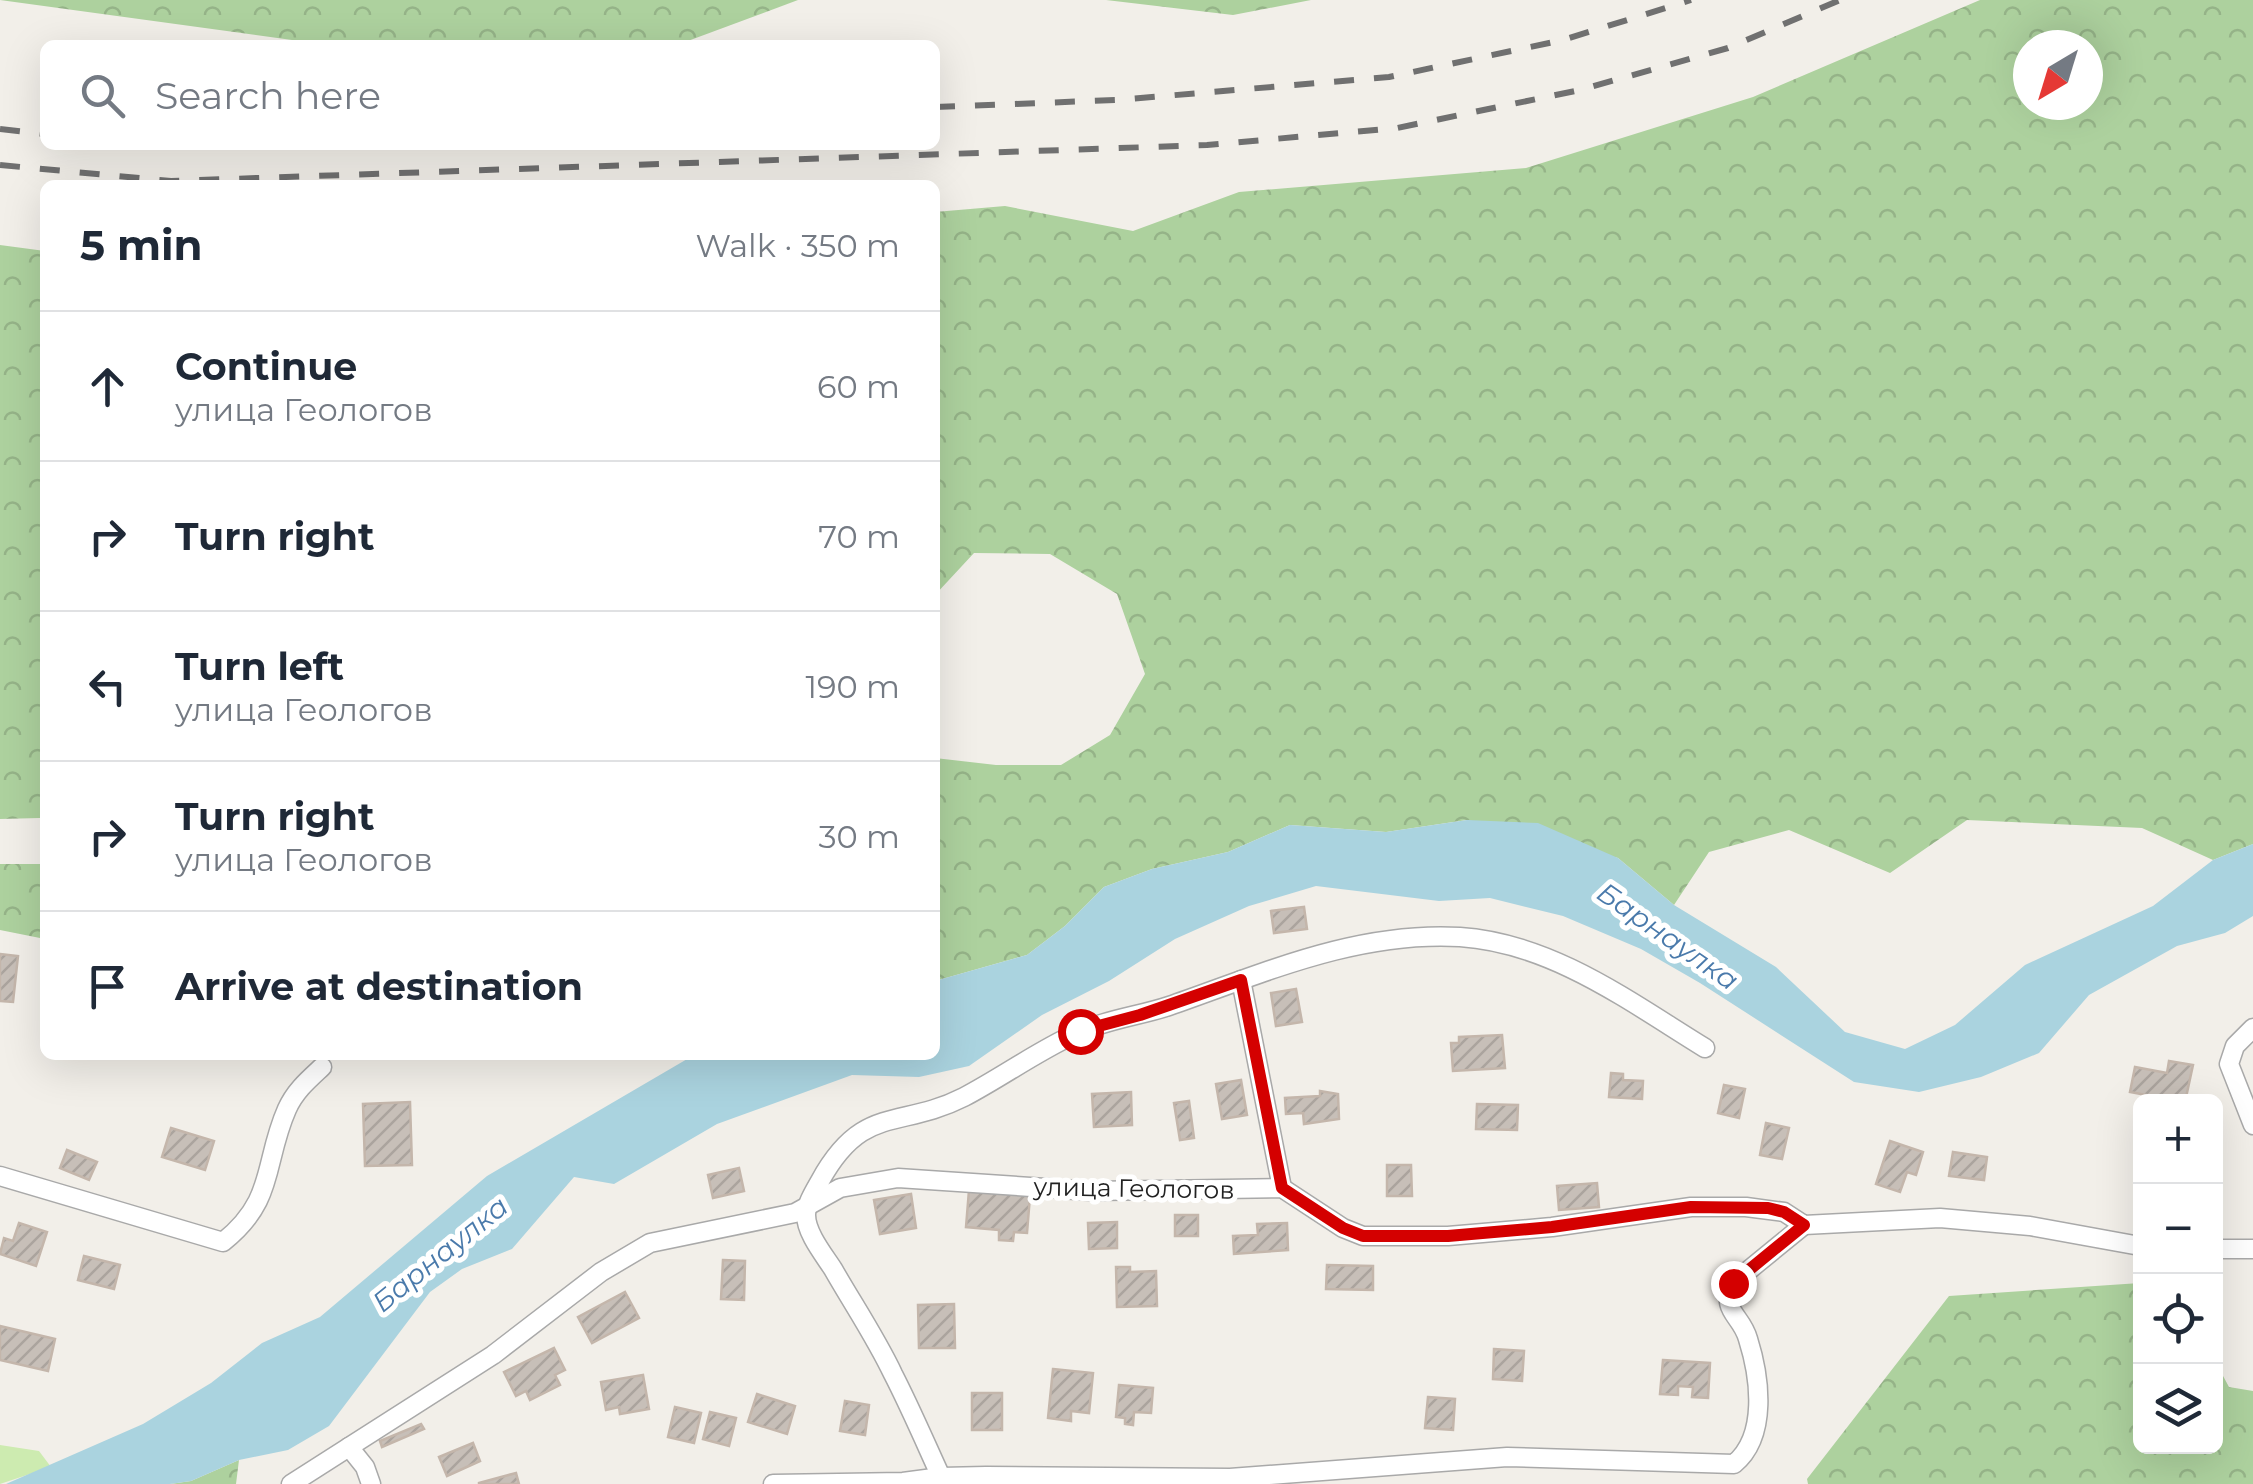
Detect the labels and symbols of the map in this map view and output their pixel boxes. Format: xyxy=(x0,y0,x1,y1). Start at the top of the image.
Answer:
north arrow xyxy=(2013,30,2103,120)
water label: Барнаулка xyxy=(1591,875,1745,997)
route start xyxy=(1058,1009,1104,1055)
street label: улица Геологов xyxy=(1032,1171,1235,1205)
water label: Барнаулка xyxy=(365,1189,515,1319)
route end xyxy=(1711,1261,1757,1307)

